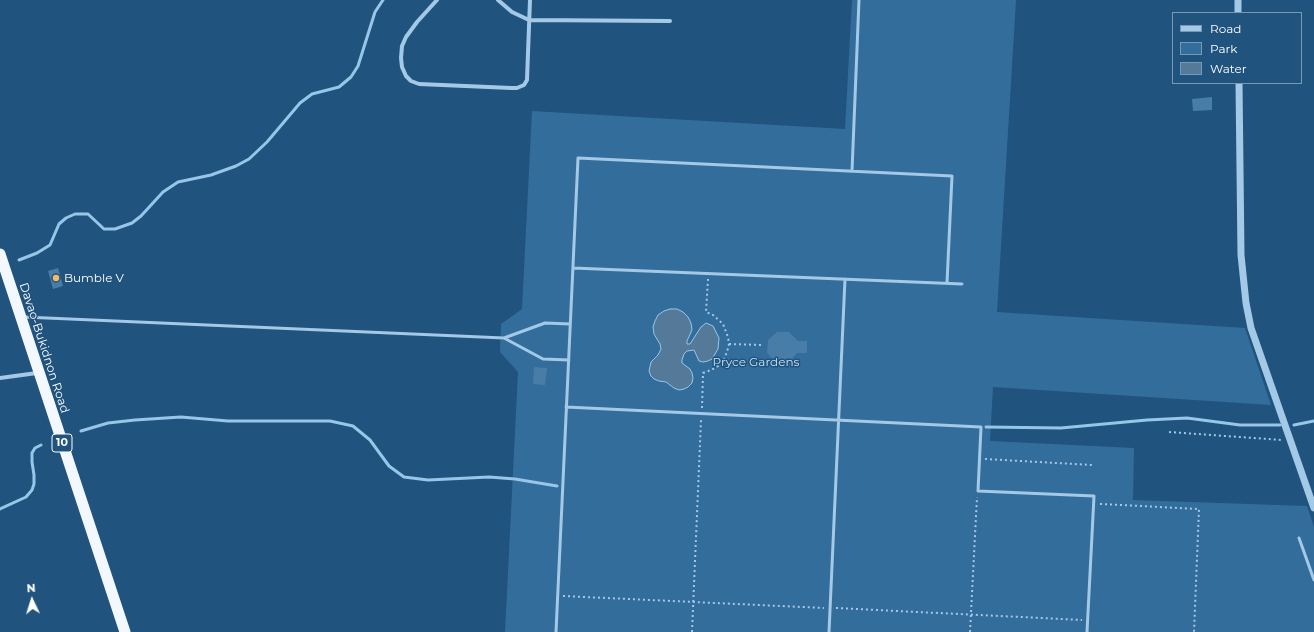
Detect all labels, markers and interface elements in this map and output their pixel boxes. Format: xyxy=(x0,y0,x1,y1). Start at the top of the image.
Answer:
legend xyxy=(1172,12,1302,84)
text: Road xyxy=(1210,21,1241,36)
text: Park xyxy=(1210,41,1237,56)
text: Water xyxy=(1210,61,1246,76)
place label: Bumble V xyxy=(64,271,124,285)
marker: Bumble V xyxy=(51,273,61,283)
street label: Davao-Bukidnon Road xyxy=(16,281,72,415)
park label: Pryce Gardens xyxy=(713,355,799,369)
road number: 10 xyxy=(52,434,72,452)
north arrow xyxy=(12,580,52,620)
text: N xyxy=(26,581,36,595)

